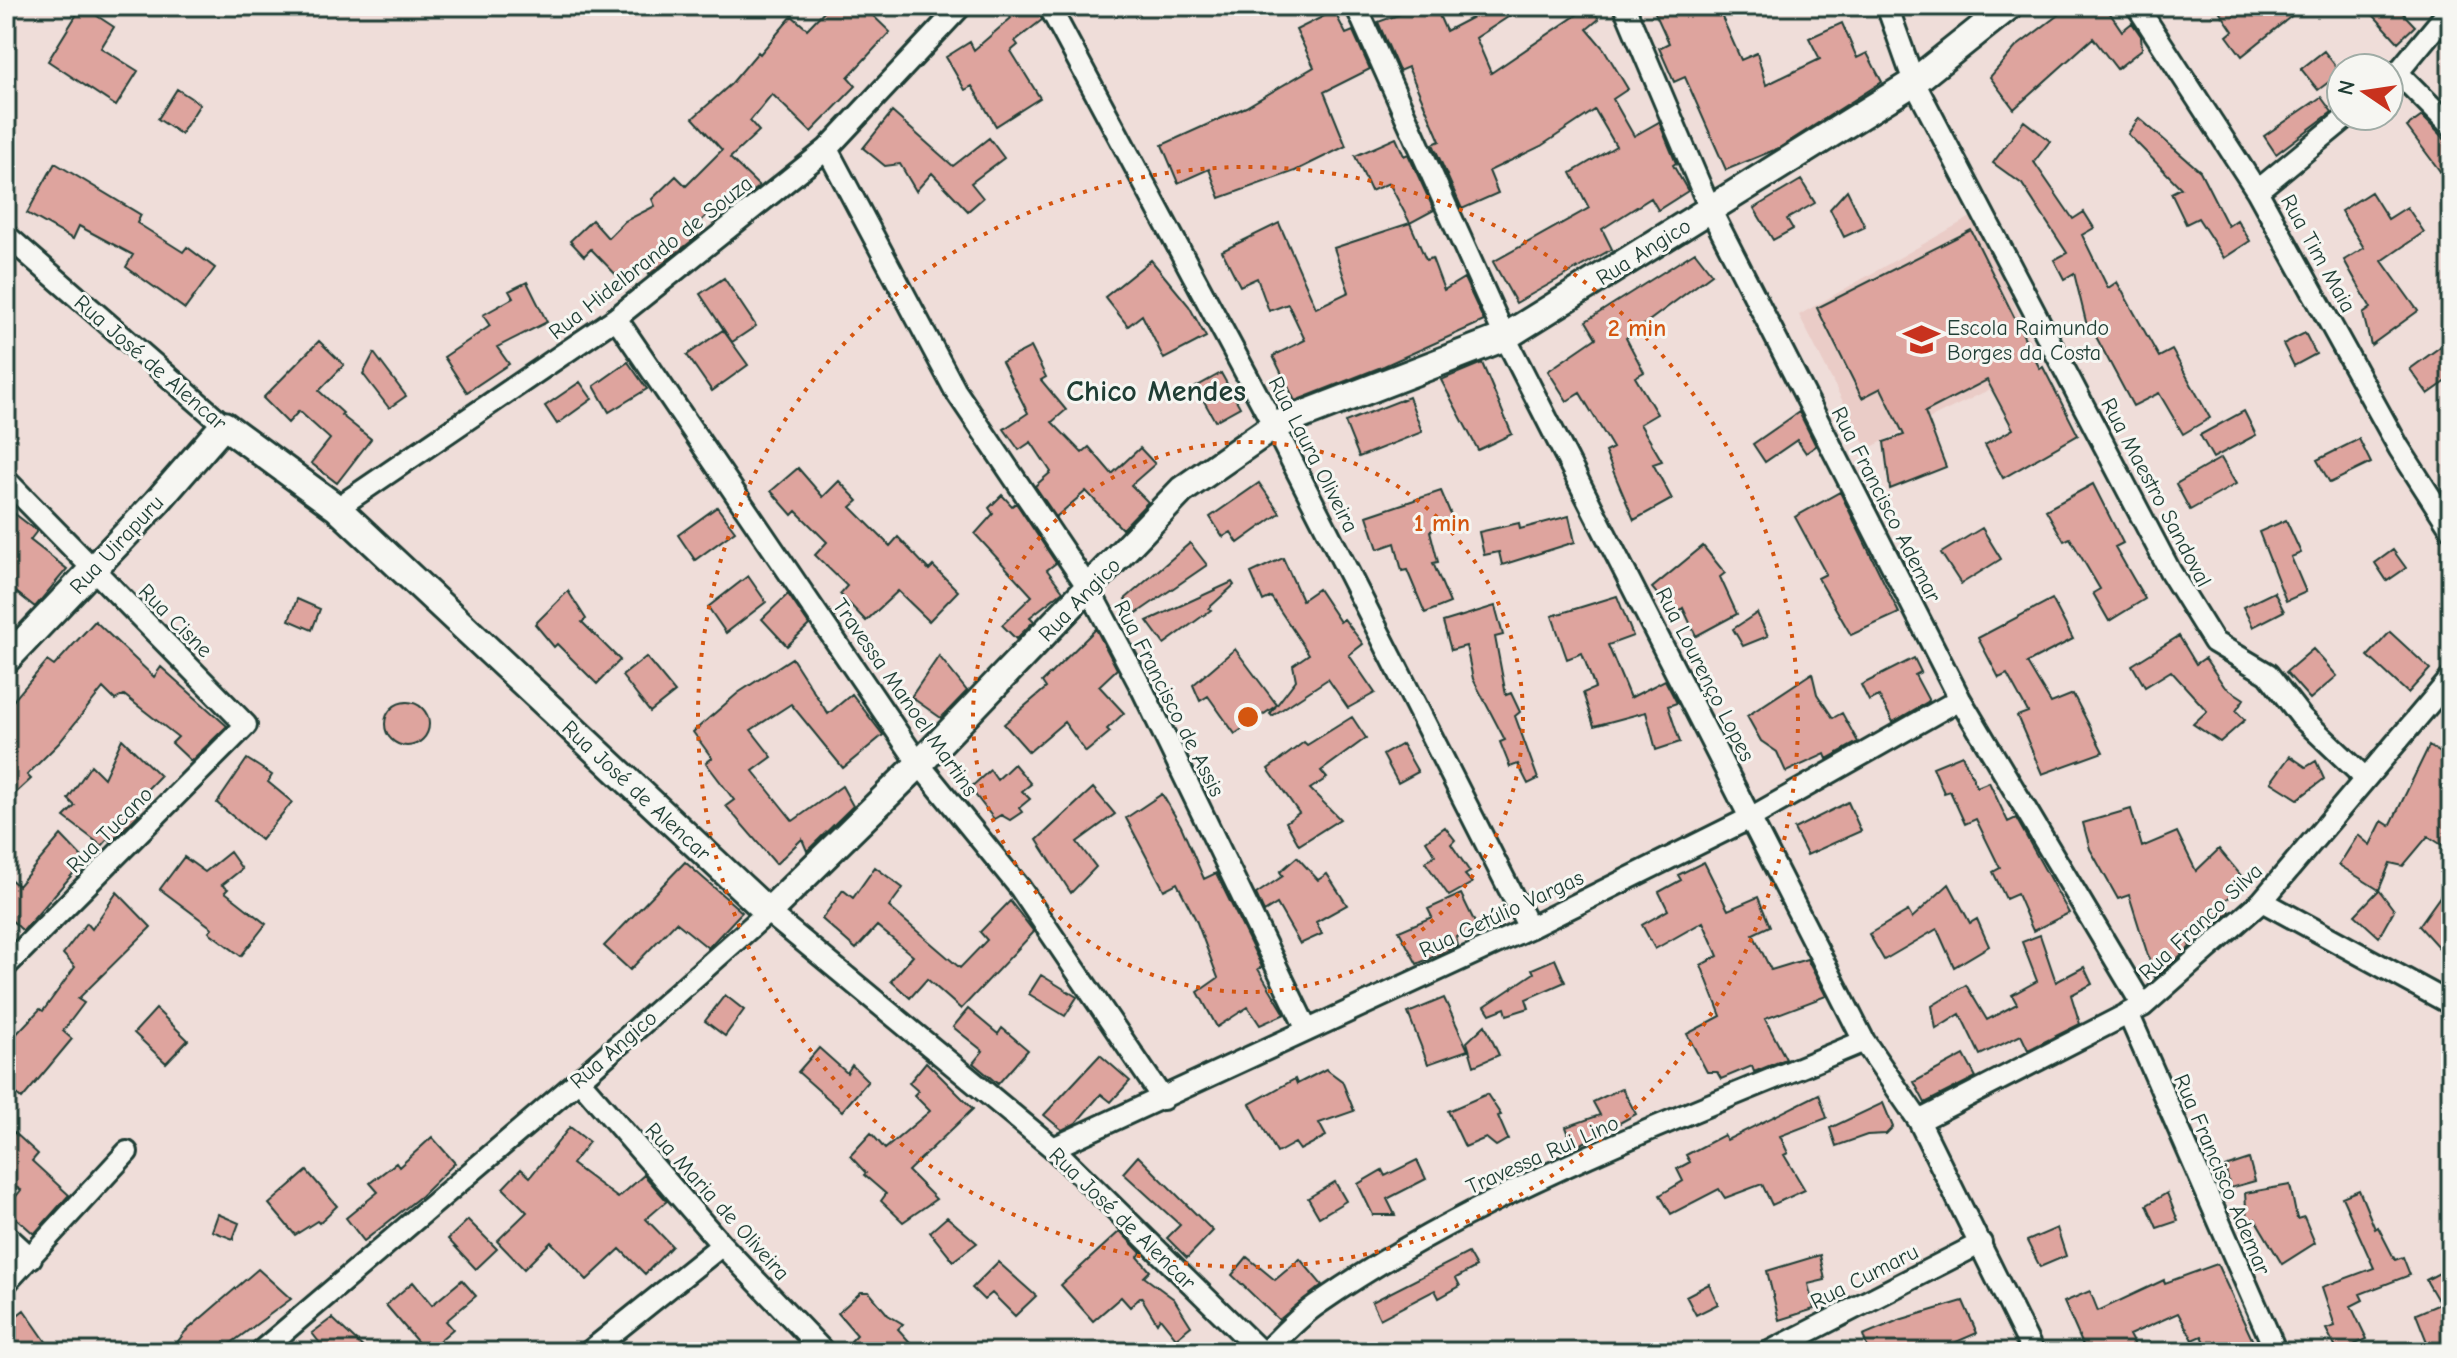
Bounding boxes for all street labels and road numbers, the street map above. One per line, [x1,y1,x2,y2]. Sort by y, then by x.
street label: Rua Hidelbrando de Souza [544,170,758,345]
street label: Rua Tim Maia [2275,190,2361,317]
street label: Rua Angico [1591,212,1696,291]
street label: Rua José de Alencar [69,289,232,436]
street label: Rua Laura Oliveira [1263,372,1364,537]
street label: Rua Maestro Sandoval [2095,394,2217,591]
street label: Rua Francisco Ademar [1826,402,1947,607]
street label: Rua Uirapuru [64,490,169,600]
street label: Rua Angico [1033,552,1126,647]
street label: Rua Cisne [133,578,218,663]
street label: Rua Lourenço Lopes [1650,583,1760,766]
street label: Travessa Manoel Martins [827,594,983,802]
street label: Rua Francisco de Assis [1108,596,1230,801]
street label: Rua José de Alencar [557,715,716,866]
street label: Rua Tucano [61,781,158,878]
street label: Rua Franco Silva [2134,858,2268,986]
street label: Rua Getúlio Vargas [1415,864,1588,963]
street label: Rua Angico [565,1005,663,1095]
street label: Rua Francisco Ademar [2168,1070,2276,1279]
street label: Travessa Rui Lino [1462,1110,1623,1200]
street label: Rua Maria de Oliveira [639,1117,795,1286]
street label: Rua José de Alencar [1044,1142,1201,1295]
street label: Rua Cumaru [1806,1239,1923,1315]

